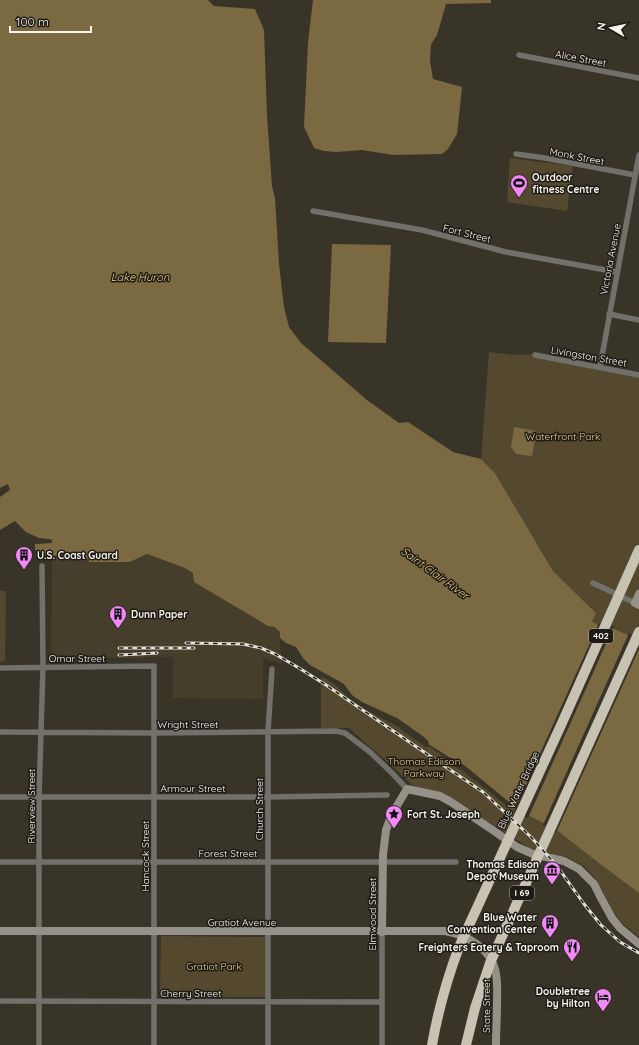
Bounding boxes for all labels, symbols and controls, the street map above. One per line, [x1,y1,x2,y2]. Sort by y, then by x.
scale bar [10,8,91,34]
north arrow [591,8,631,48]
text: 100 m [16,14,49,29]
text: N [594,21,609,32]
street label: Alice Street [554,47,608,70]
street label: Monk Street [548,145,606,168]
place label: Outdoor fitness Centre [532,171,599,196]
sports icon: Outdoor fitness Centre [509,173,529,198]
street label: Fort Street [442,221,493,246]
street label: Victoria Avenue [597,222,624,296]
water label: Lake Huron [111,270,170,284]
street label: Livingston Street [550,343,628,370]
park label: Waterfront Park [526,430,600,443]
water label: Saint Clair River [398,544,473,603]
building icon: U.S. Coast Guard [14,545,34,570]
place label: U.S. Coast Guard [37,549,118,562]
building icon: Dunn Paper [108,604,128,629]
place label: Dunn Paper [131,608,188,621]
road number: 402 [589,629,613,643]
street label: Omar Street [49,652,106,665]
street label: Wright Street [158,718,219,731]
street label: Blue Water Bridge [495,749,542,831]
park label: Thomas Ediison Parkway [388,755,460,780]
street label: Riverview Street [25,768,38,843]
street label: Church Street [253,777,266,840]
street label: Armour Street [160,782,226,795]
place icon: Fort St. Joseph [384,804,404,829]
place label: Fort St. Joseph [407,808,480,821]
street label: Hancock Street [139,820,152,891]
street label: Forest Street [199,847,258,860]
place label: Thomas Edison Depot Museum [466,858,539,883]
museum icon: Thomas Edison Depot Museum [542,860,562,885]
street label: Elmwood Street [366,877,379,950]
road number: I 69 [510,886,534,900]
place label: Blue Water Convention Center [447,911,538,936]
building icon: Blue Water Convention Center [540,913,560,938]
street label: Gratiot Avenue [208,916,277,929]
restaurant icon: Freighters Eatery & Taproom [562,937,582,962]
place label: Freighters Eatery & Taproom [418,941,559,954]
park label: Gratiot Park [186,960,242,973]
street label: State Street [480,978,493,1033]
place label: Doubletree by Hilton [536,985,590,1010]
street label: Cherry Street [160,987,222,1000]
hotel icon: Doubletree by Hilton [593,987,613,1012]

